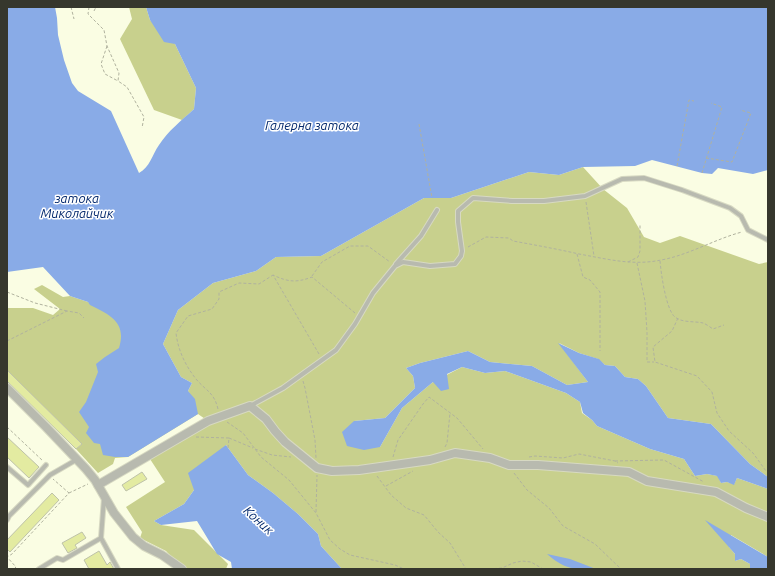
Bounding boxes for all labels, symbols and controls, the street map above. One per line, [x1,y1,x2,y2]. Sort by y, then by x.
water label: Галерна затока [265,118,359,132]
water label: затока Миколайчик [41,191,114,220]
water label: Коник [241,503,277,537]

